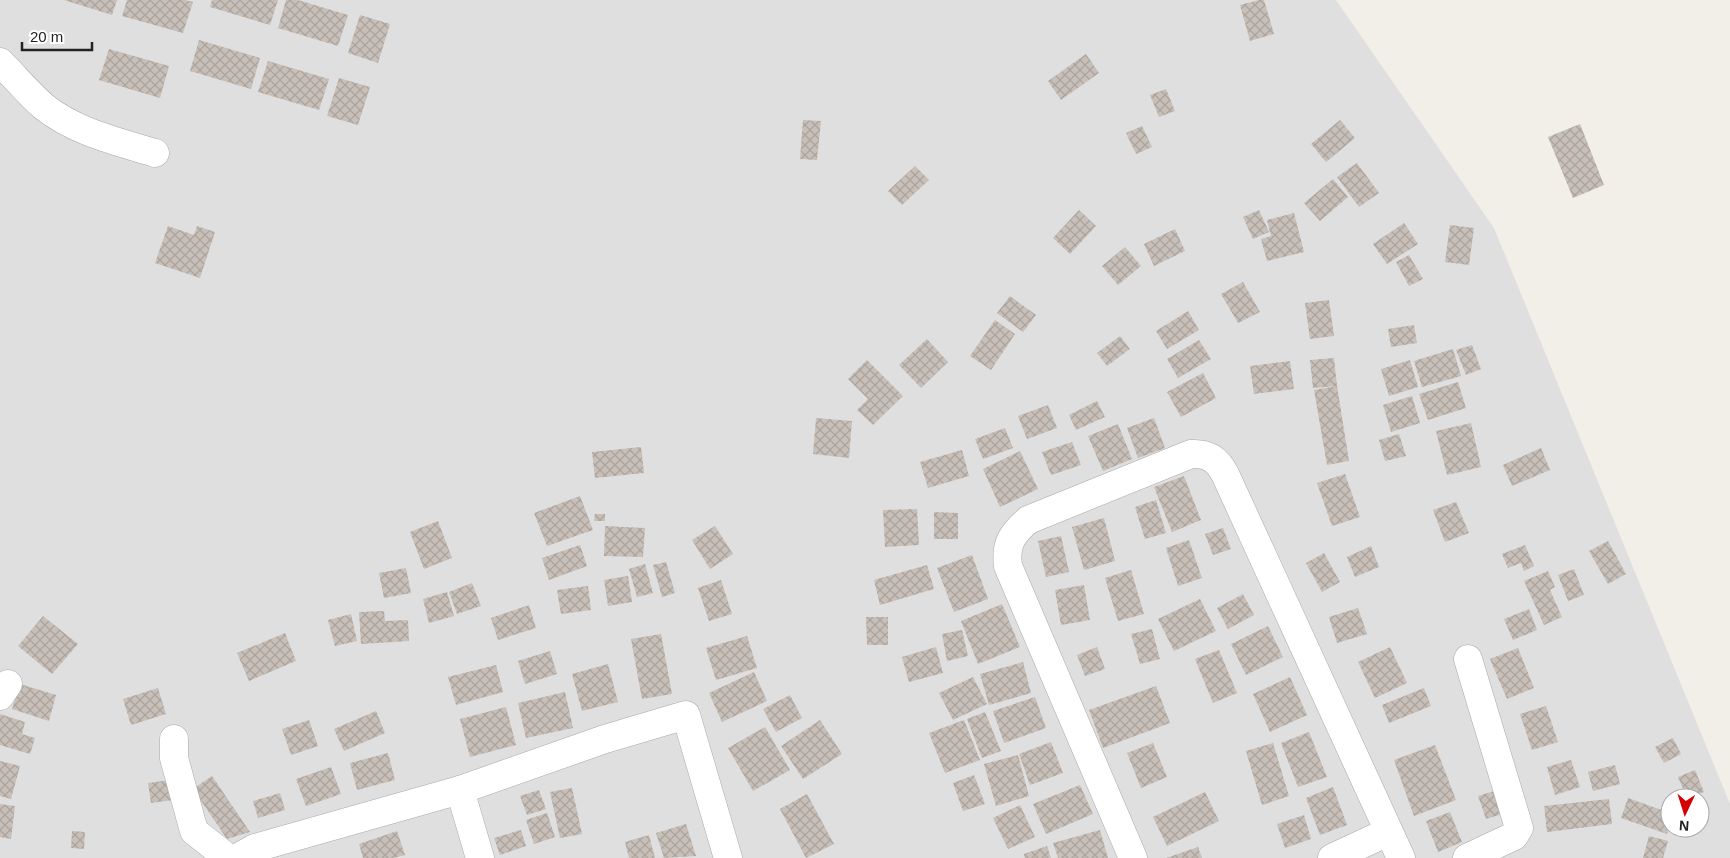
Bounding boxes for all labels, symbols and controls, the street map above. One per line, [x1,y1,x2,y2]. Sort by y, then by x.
scale bar [22,20,92,52]
text: 20 m [30,28,63,45]
north arrow [1660,788,1710,838]
text: N [1678,818,1690,834]

